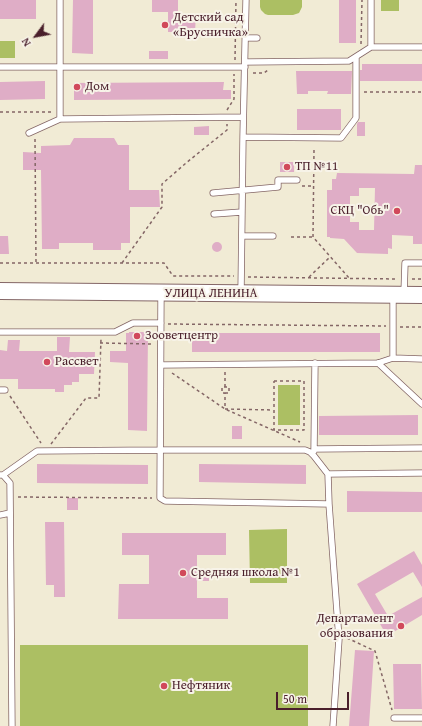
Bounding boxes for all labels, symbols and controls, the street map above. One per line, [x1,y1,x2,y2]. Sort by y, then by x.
place label: Детский сад «Брусничка» [173,10,248,41]
north arrow [16,16,56,56]
marker: Детский сад «Брусничка» [160,20,170,30]
text: N [17,35,35,50]
place label: Дом [85,79,109,95]
marker: Дом [72,82,82,92]
place label: ТП №11 [295,159,338,175]
marker: ТП №11 [282,162,292,172]
place label: СКЦ "Обь" [331,203,389,219]
marker: СКЦ "Обь" [392,206,402,216]
street label: УЛИЦА ЛЕНИНА [165,286,257,302]
place label: Зооветцентр [145,328,218,344]
marker: Зооветцентр [132,331,142,341]
place label: Рассвет [55,354,98,370]
marker: Рассвет [42,357,52,367]
place label: Средняя школа №1 [191,565,300,581]
marker: Средняя школа №1 [178,568,188,578]
place label: Департамент образования [316,611,393,642]
marker: Департамент образования [396,621,406,631]
place label: Нефтяник [172,678,230,694]
marker: Нефтяник [159,681,169,691]
scale bar [278,684,351,710]
text: 50 m [283,690,307,707]

